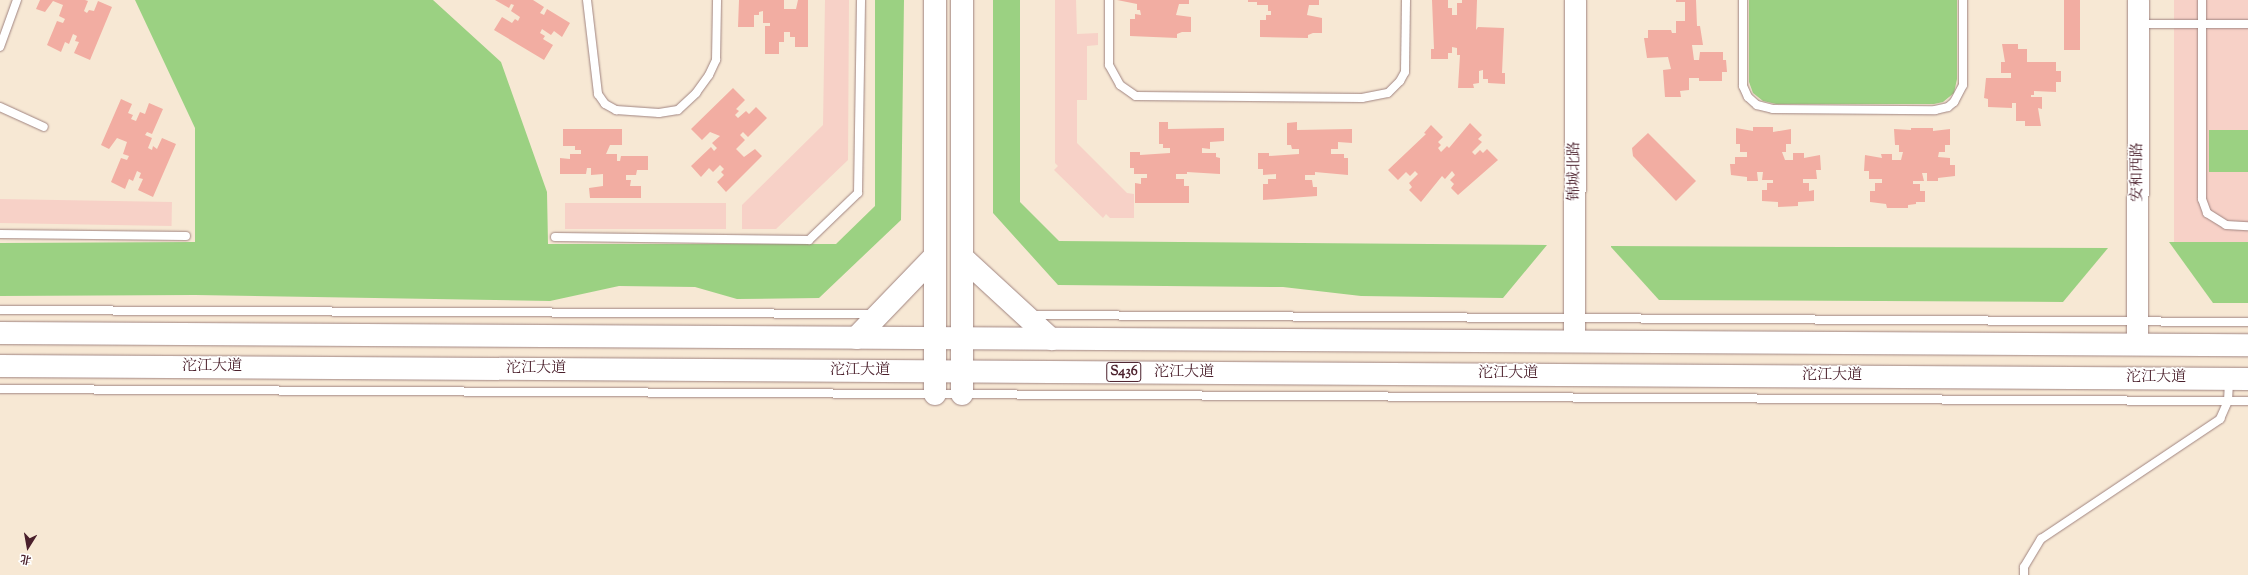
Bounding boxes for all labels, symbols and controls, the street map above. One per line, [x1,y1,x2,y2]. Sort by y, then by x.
street label: 锦城北路 [1566,141,1584,201]
street label: 安和西路 [2129,142,2147,202]
street label: 沱江大道 [182,358,242,376]
street label: 沱江大道 [506,360,566,378]
road number: S436 [1106,360,1142,384]
street label: 沱江大道 [830,362,890,380]
street label: 沱江大道 [1154,364,1214,382]
street label: 沱江大道 [1478,365,1538,383]
street label: 沱江大道 [1802,367,1862,385]
street label: 沱江大道 [2126,369,2186,387]
north arrow [8,527,48,567]
text: 北 [19,550,33,568]

